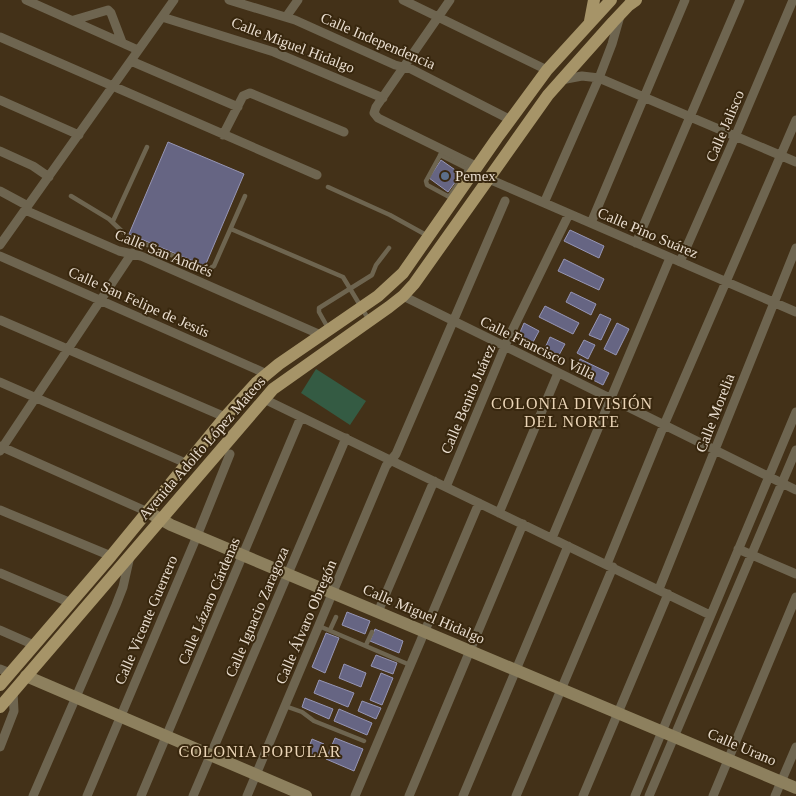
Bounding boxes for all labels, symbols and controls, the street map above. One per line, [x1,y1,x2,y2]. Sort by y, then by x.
street label: Calle Independencia [318,10,438,72]
street label: Calle Miguel Hidalgo [229,14,357,76]
street label: Calle Jalisco [703,88,747,164]
place label: Pemex [455,168,496,184]
marker: Pemex [439,170,451,182]
street label: Calle Pino Suárez [595,205,701,261]
street label: Calle San Andrés [113,226,215,280]
street label: Calle San Felipe de Jesús [66,264,212,340]
street label: Calle Francisco Villa [478,313,599,383]
street label: Calle Benito Juárez [438,342,498,456]
street label: Calle Morelia [693,371,737,455]
street label: Avenida Adolfo López Mateos [136,373,269,523]
district label: COLONIA DIVISIÓN DEL NORTE [491,394,653,430]
street label: Calle Lázaro Cárdenas [175,535,243,667]
street label: Calle Ignacio Zaragoza [222,544,292,680]
street label: Calle Vicente Guerrero [112,553,180,687]
street label: Calle Álvaro Obregón [273,557,340,686]
street label: Calle Miguel Hidalgo [361,581,487,647]
street label: Calle Urano [705,725,779,769]
district label: COLONIA POPULAR [178,743,342,760]

